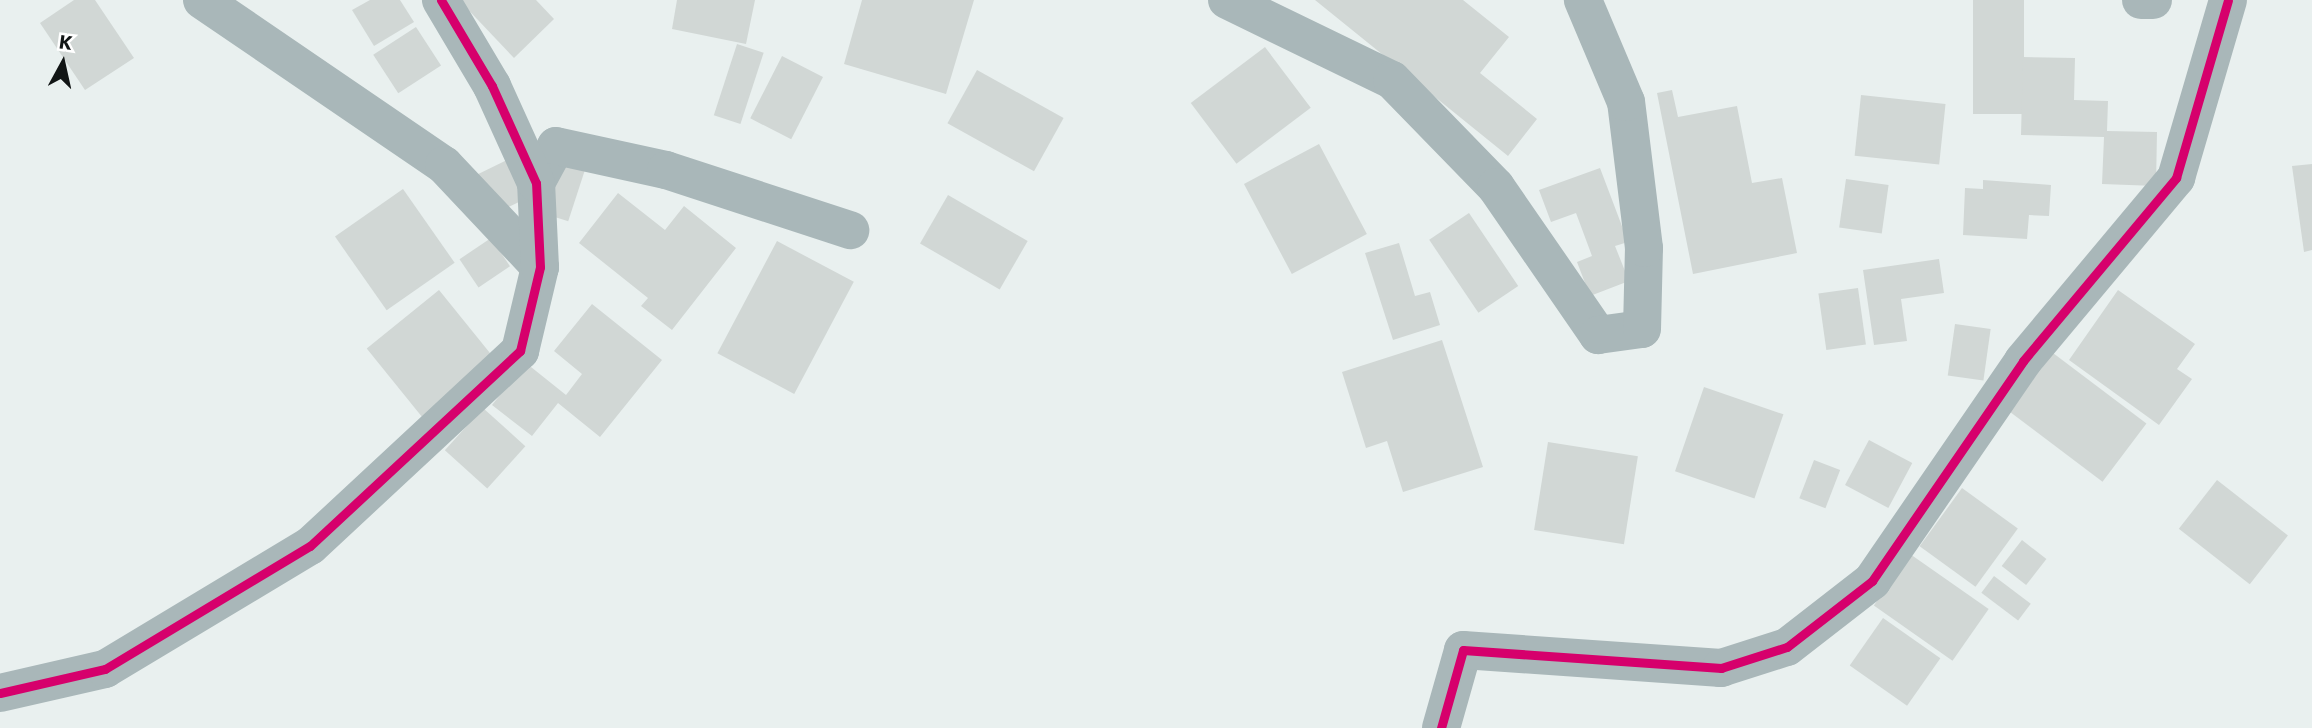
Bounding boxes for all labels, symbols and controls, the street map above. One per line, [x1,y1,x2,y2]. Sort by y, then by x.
north arrow [28,28,98,98]
text: K [58,29,74,54]

